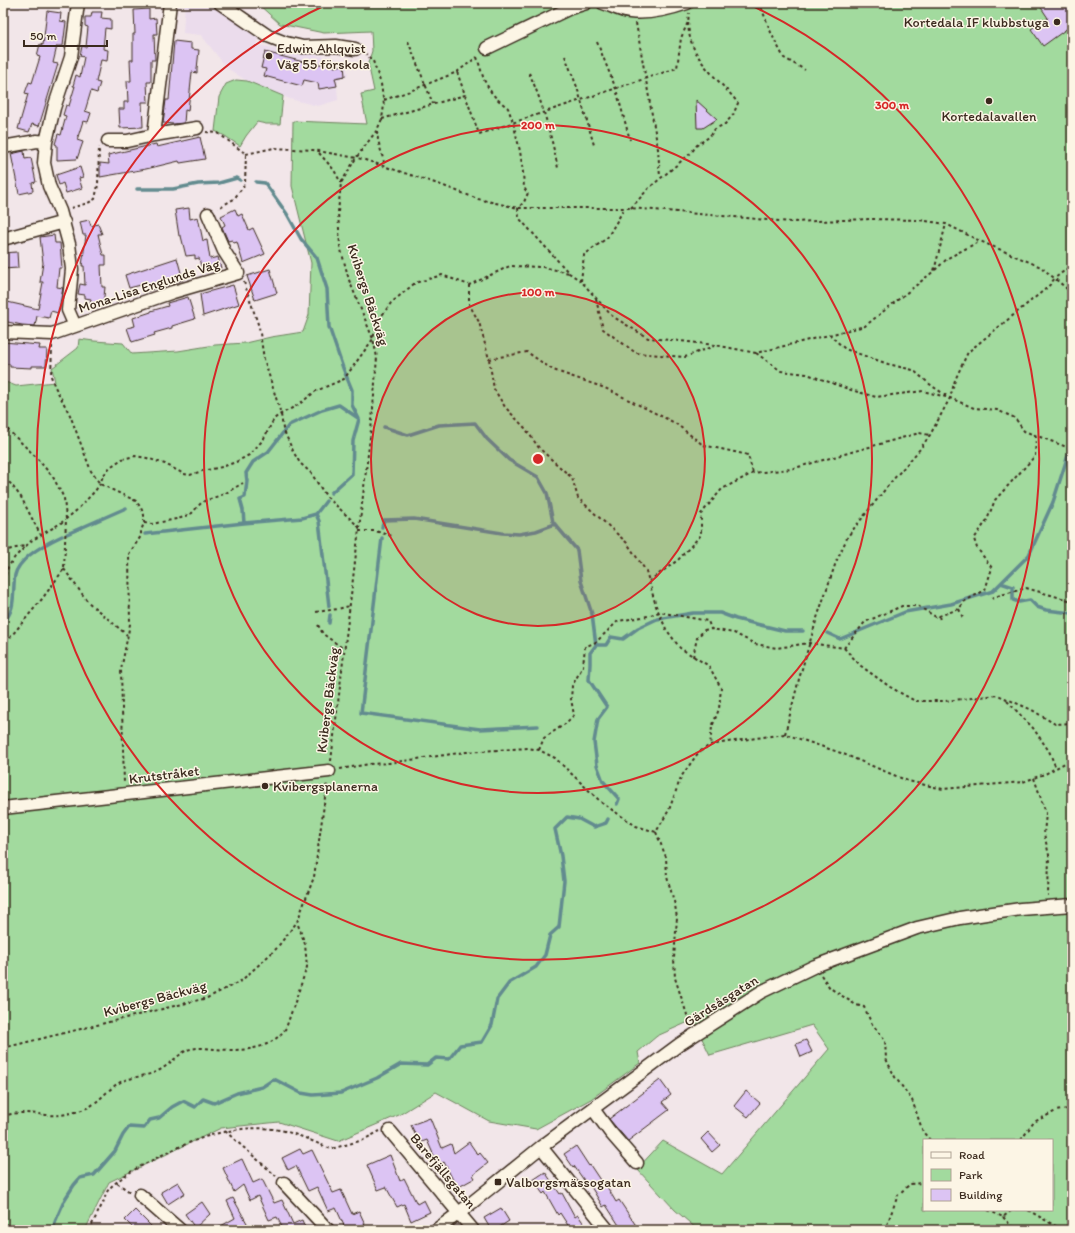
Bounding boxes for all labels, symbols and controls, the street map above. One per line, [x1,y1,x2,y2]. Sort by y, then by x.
place label: Kortedala IF klubbstuga [904,14,1050,31]
marker: Kortedala IF klubbstuga [1052,17,1062,27]
scale bar [24,22,107,48]
text: 50 m [30,29,56,43]
place label: Edwin Ahlqvist Väg 55 förskola [277,40,370,73]
marker: Edwin Ahlqvist Väg 55 förskola [264,51,274,61]
marker: Kortedalavallen [984,96,994,106]
text: 300 m [875,98,910,112]
place label: Kortedalavallen [941,108,1037,125]
text: 200 m [521,118,556,132]
street label: Kvibergs Bäckväg [344,242,393,349]
street label: Mona-Lisa Englunds Väg [76,255,223,317]
text: 100 m [521,285,555,299]
centre of rings [531,452,545,466]
street label: Kvibergs Bäckväg [313,646,343,754]
street label: Krutstråket [128,762,200,788]
place label: Kvibergsplanerna [273,778,378,795]
marker: Kvibergsplanerna [260,781,270,791]
street label: Gärdsåsgatan [681,971,761,1031]
street label: Kvibergs Bäckväg [102,977,209,1021]
street label: Barefjällsgatan [406,1130,480,1212]
legend [923,1139,1053,1211]
text: Road [959,1148,985,1162]
text: Park [959,1168,983,1182]
place label: Valborgsmässogatan [506,1174,632,1191]
marker: Valborgsmässogatan [493,1177,503,1187]
text: Building [959,1188,1003,1202]

